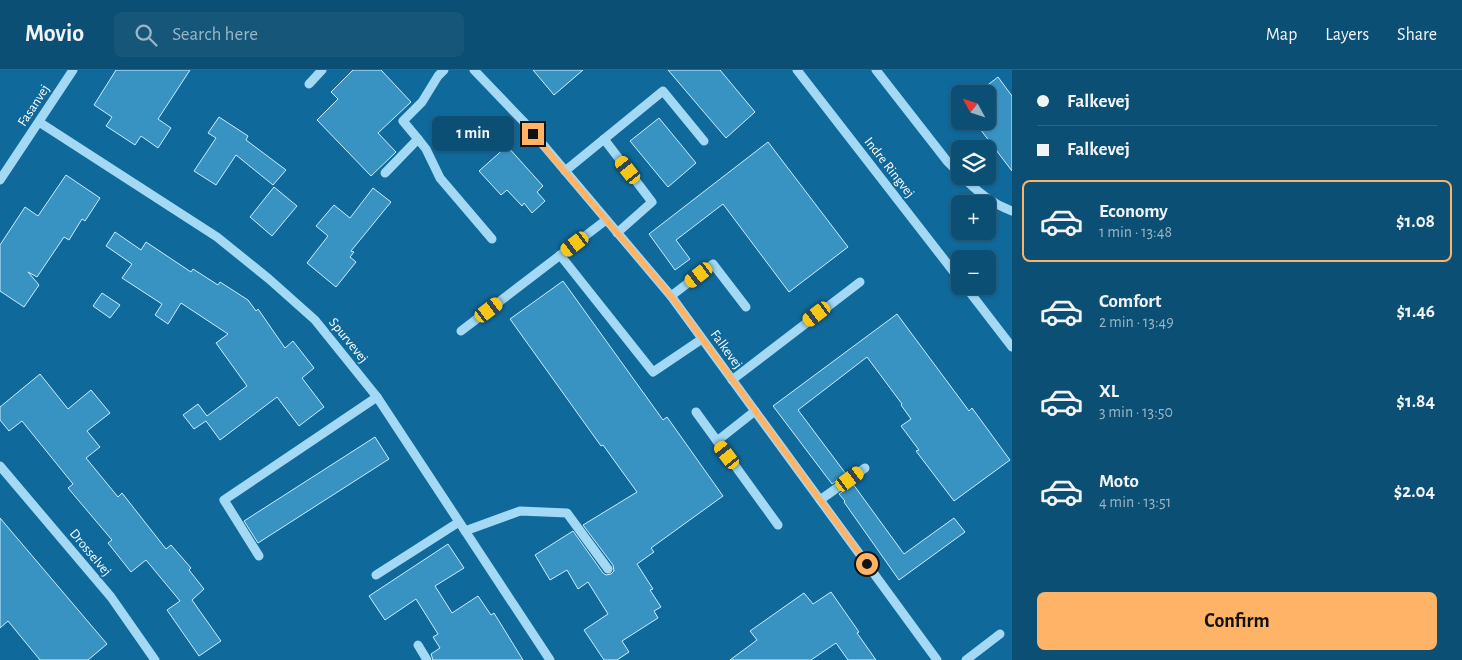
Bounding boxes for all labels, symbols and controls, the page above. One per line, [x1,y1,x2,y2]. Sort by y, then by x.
search box [114,12,464,57]
icon: search [132,21,160,49]
text: Movio [25,22,84,46]
text: Search here [172,25,258,44]
text: Map [1266,26,1297,44]
text: Layers [1325,26,1369,44]
text: Share [1397,26,1437,44]
street label: Fasanvej [15,82,52,129]
north arrow [951,85,996,130]
map controls [951,85,996,295]
text: Falkevej [1067,92,1130,111]
callout: 1 min [433,116,516,152]
route end [522,123,544,145]
text: 1 min [456,125,490,141]
street label: Indre Ringvej [861,135,917,200]
button: layers [951,140,996,185]
text: Falkevej [1067,140,1130,159]
car [612,154,643,186]
button: + [951,195,996,240]
icon: car [1039,199,1084,244]
text: Economy [1099,202,1168,221]
text: $1.08 [1396,212,1435,231]
text: 1 min · 13:48 [1099,224,1172,240]
car [558,229,591,259]
button: − [951,250,996,295]
car [682,260,715,290]
icon: car [1039,289,1084,334]
text: Comfort [1099,292,1161,311]
car [472,295,505,325]
car [800,299,833,329]
text: $1.46 [1397,302,1435,321]
text: 2 min · 13:49 [1099,314,1174,330]
street label: Spurvevej [326,315,370,366]
street label: Falkevej [708,328,745,372]
icon: car [1039,379,1084,424]
text: XL [1099,382,1119,401]
text: $1.84 [1396,392,1435,411]
text: 3 min · 13:50 [1099,404,1173,420]
car [711,439,742,471]
car [833,464,866,494]
icon: car [1039,469,1084,514]
text: Moto [1099,472,1139,491]
text: $2.04 [1394,482,1435,501]
text: 4 min · 13:51 [1099,494,1171,510]
street label: Drosselvej [67,526,114,579]
route start [856,553,878,575]
button: Confirm [1037,592,1437,650]

